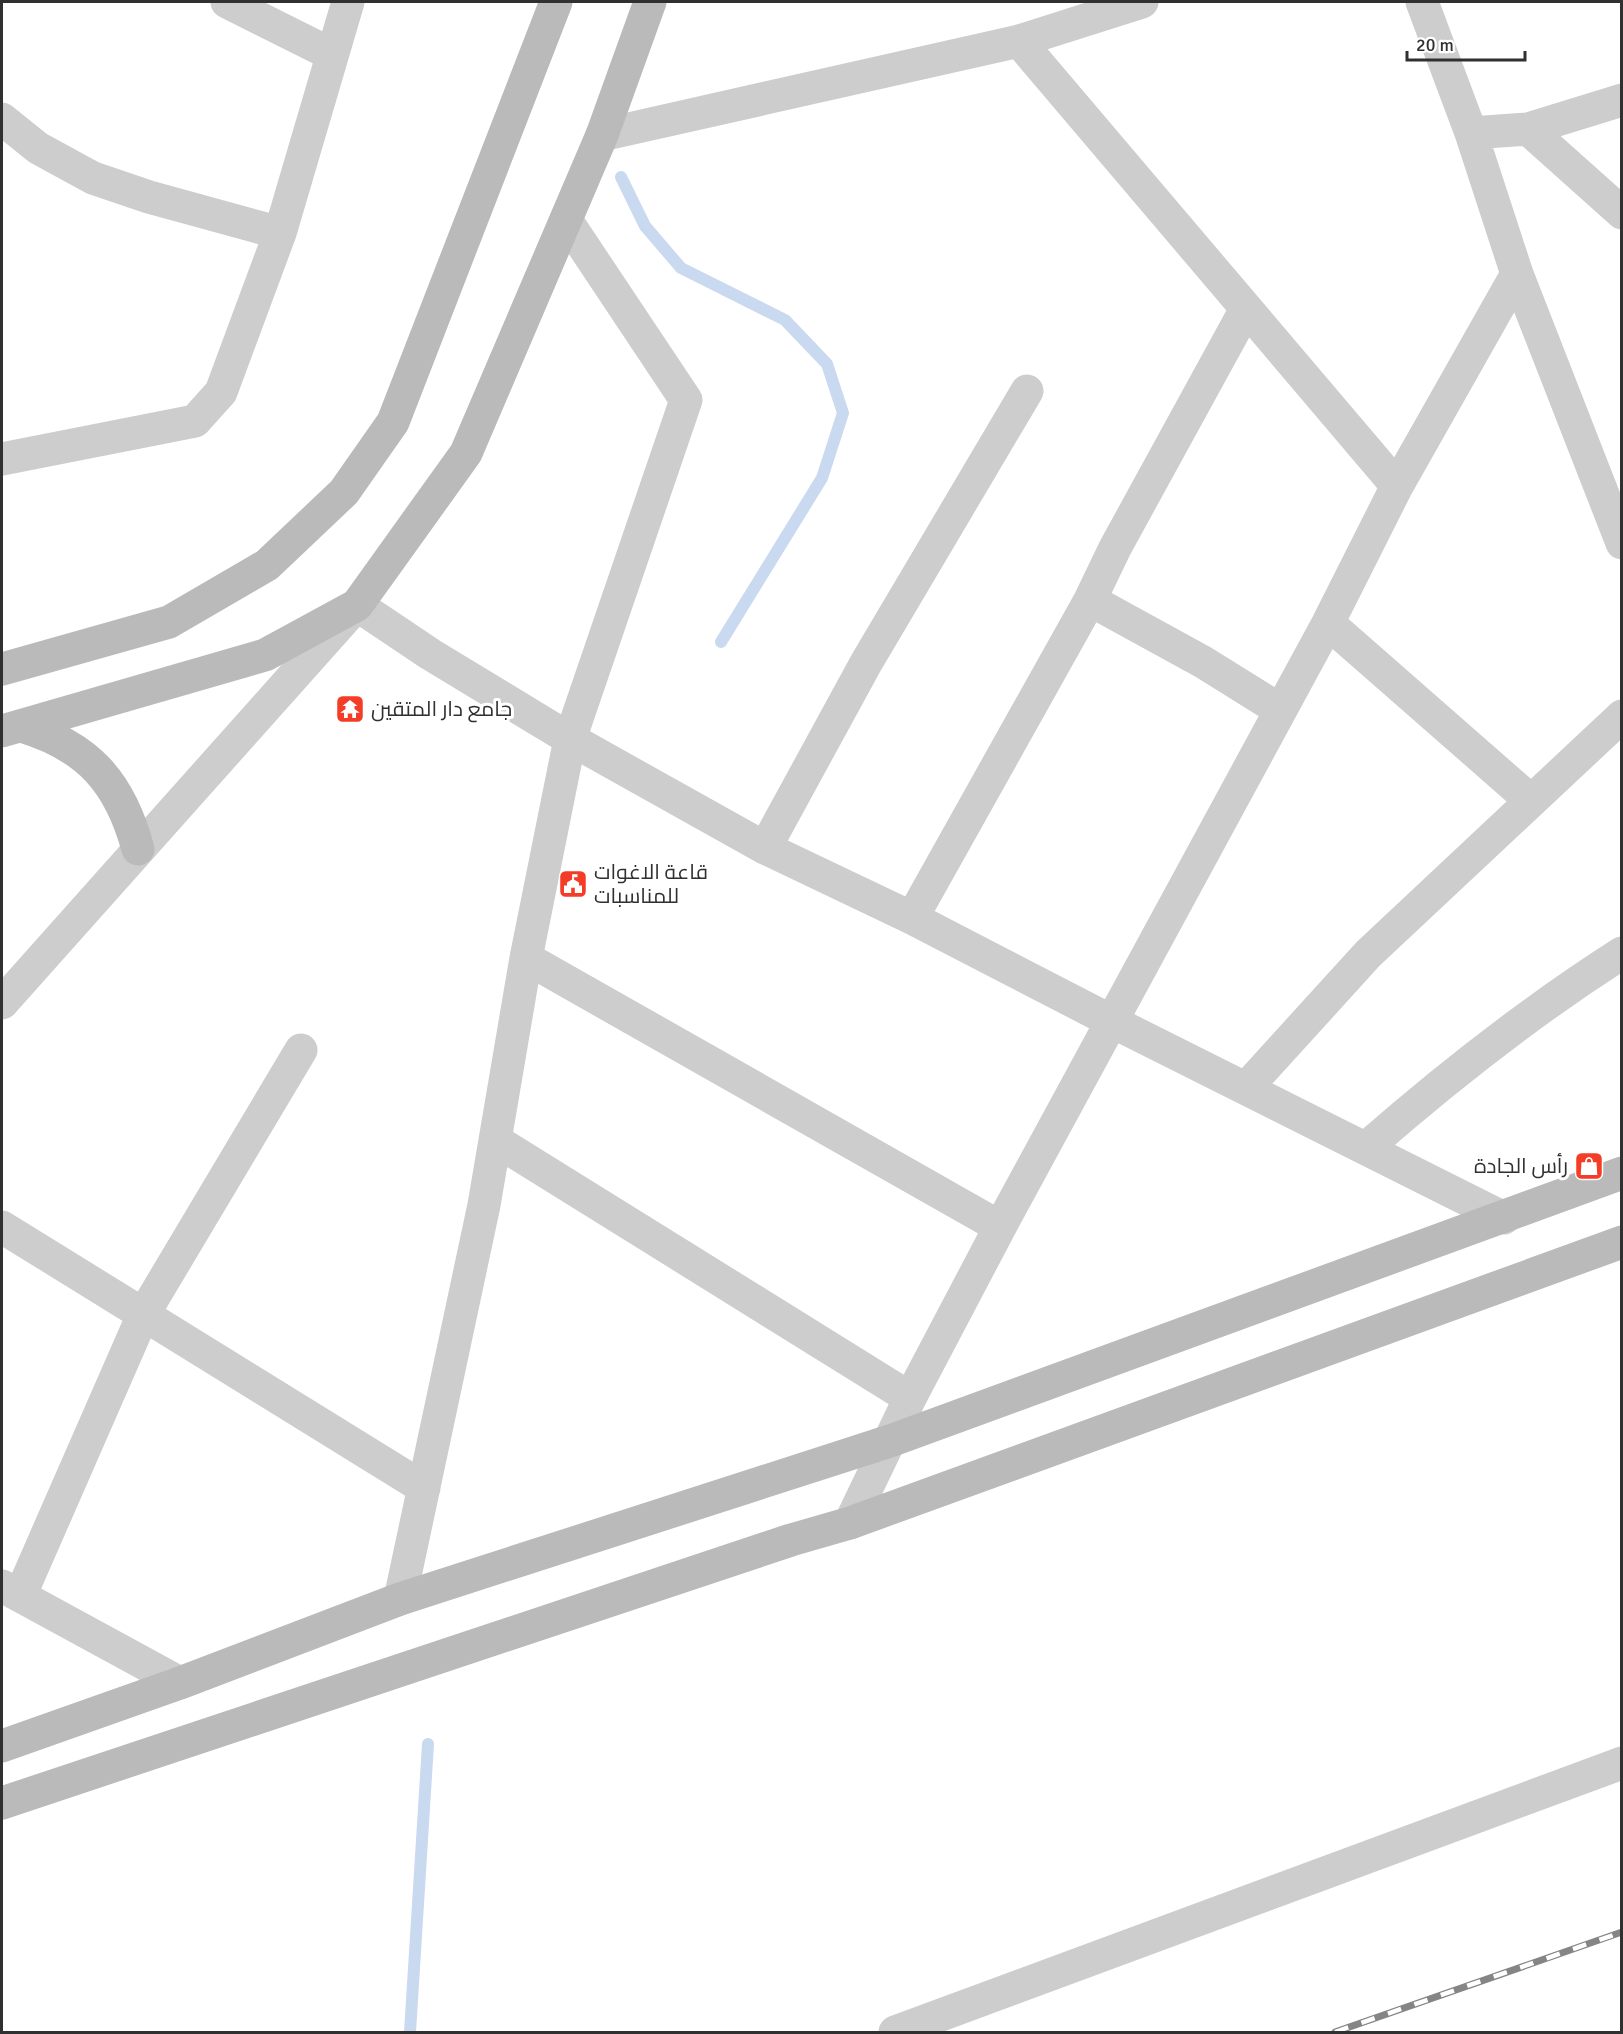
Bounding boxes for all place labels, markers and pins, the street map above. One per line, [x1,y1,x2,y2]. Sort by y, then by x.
temple icon: جامع دار المتقين [334,693,366,725]
place label: جامع دار المتقين [371,696,512,723]
place label: قاعة الاغوات للمناسبات [594,859,708,909]
public building icon: قاعة الاغوات للمناسبات [557,868,589,900]
shop icon: رأس الجادة [1573,1150,1605,1182]
place label: رأس الجادة [1474,1153,1568,1179]

